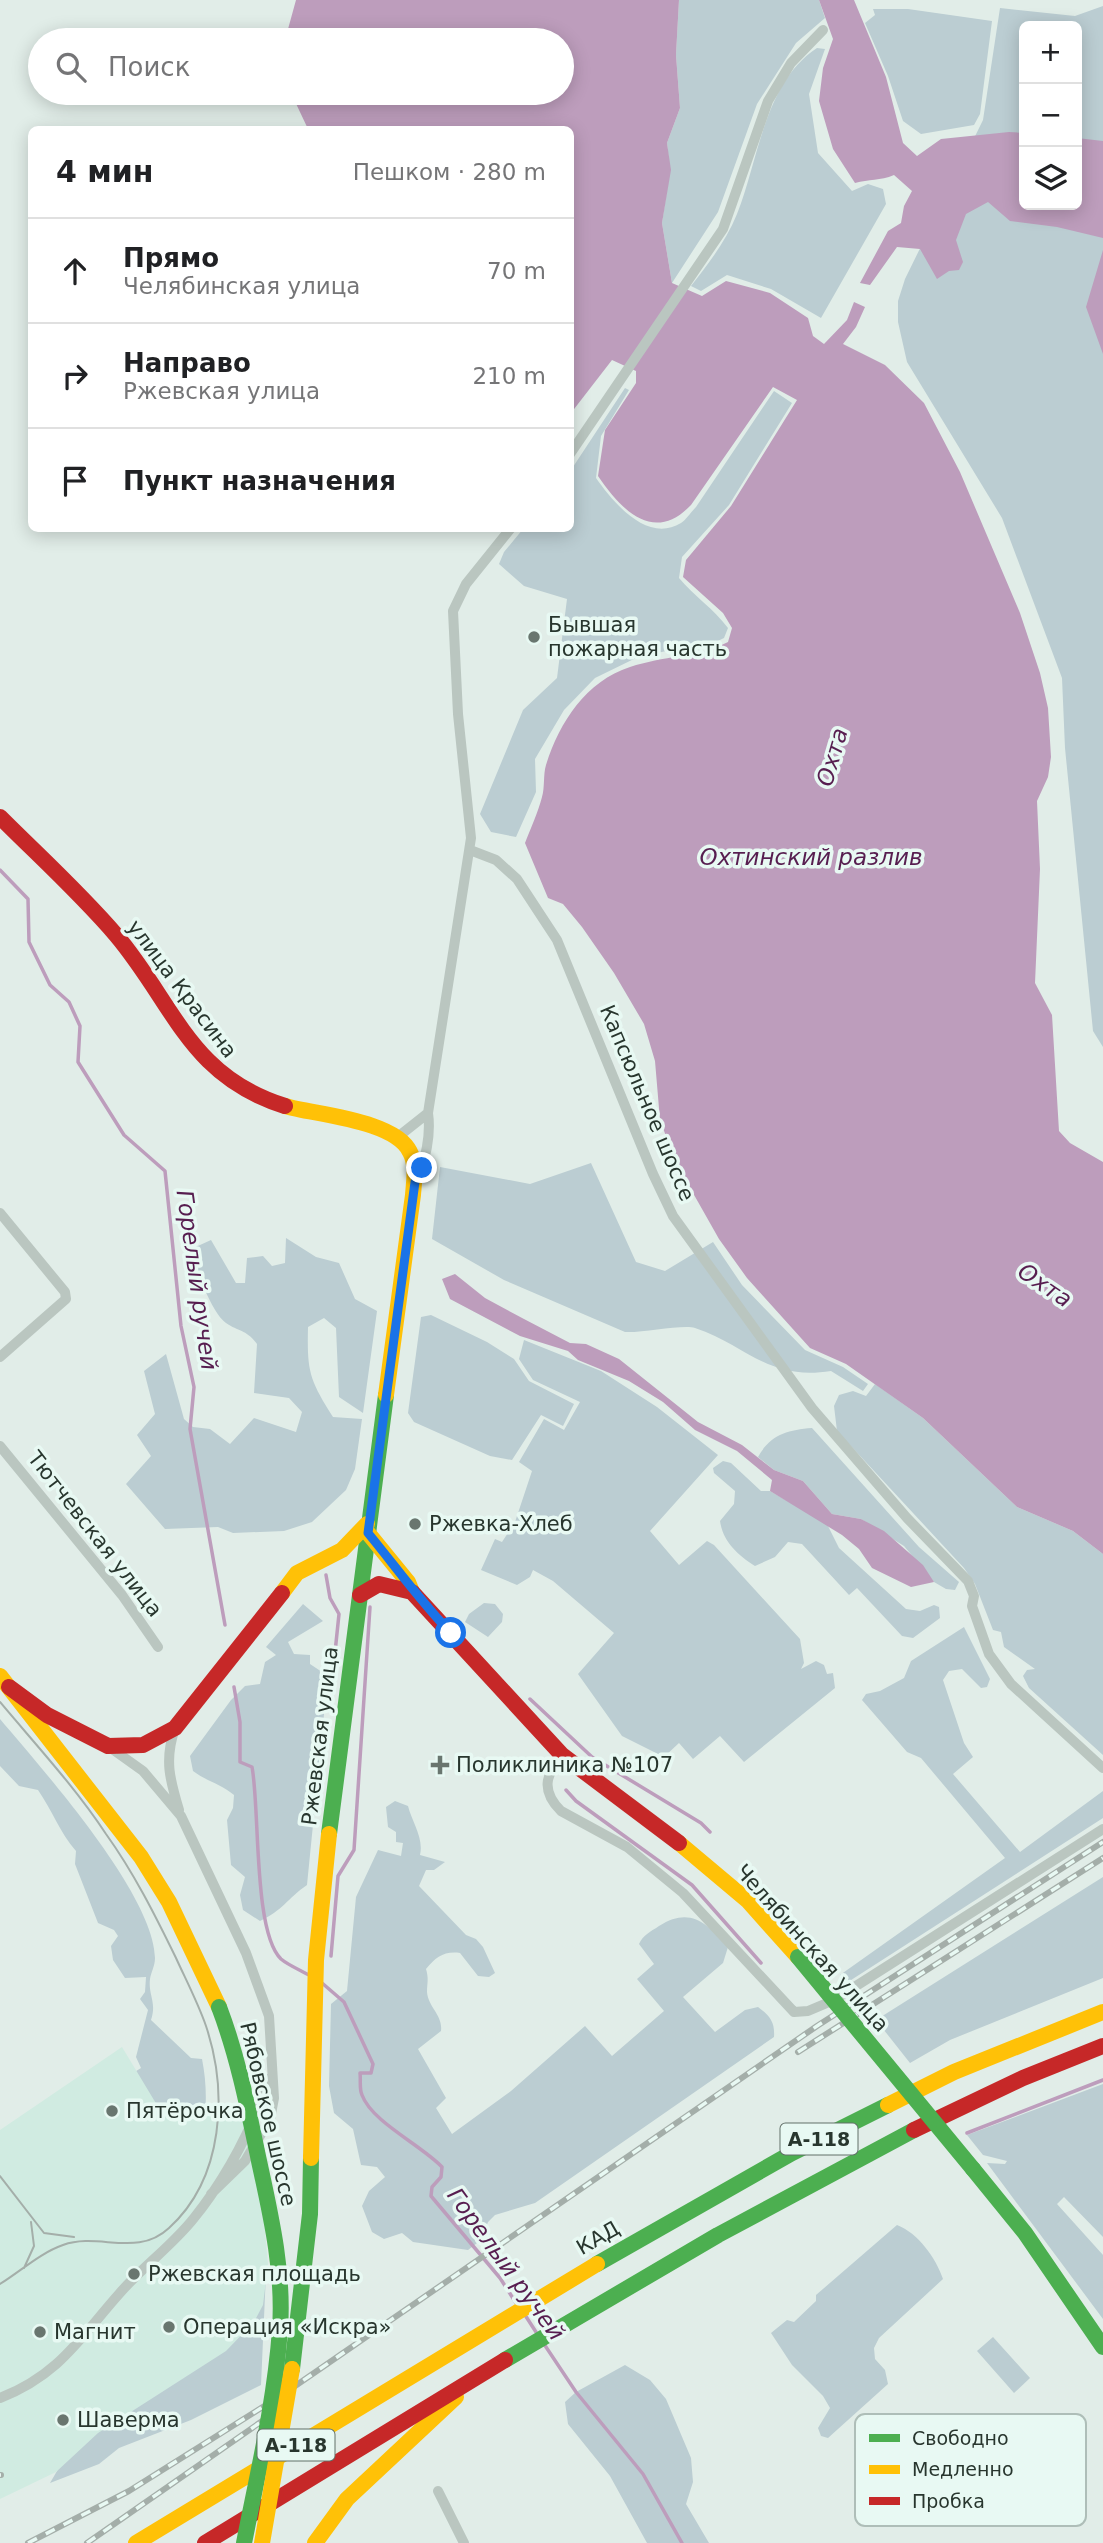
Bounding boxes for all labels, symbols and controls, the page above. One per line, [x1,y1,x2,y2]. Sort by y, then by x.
map controls [1019,21,1082,210]
button: + [1019,21,1082,84]
search box [28,28,574,105]
icon: search [52,48,90,86]
text: Поиск [108,52,190,82]
button: − [1019,84,1082,147]
button: layers [1019,147,1082,210]
text: 4 мин [56,154,154,189]
text: Пешком · 280 m [353,159,546,185]
text: Прямо [123,243,219,273]
icon: ahead [56,252,94,290]
text: 70 m [487,258,546,284]
text: Челябинская улица [123,273,360,299]
text: Направо [123,348,251,378]
icon: right [56,357,94,395]
text: 210 m [472,363,546,389]
text: Ржевская улица [123,378,320,404]
icon: arrive [56,462,94,500]
text: Пункт назначения [123,466,396,496]
place label: Бывшая пожарная часть [548,613,727,661]
marker: Бывшая пожарная часть [526,629,542,645]
water label: Охта [811,725,853,789]
water label: Охтинский разлив [700,844,922,870]
street label: улица Красина [122,915,242,1063]
street label: Капсюльное шоссе [595,1001,699,1205]
route end [406,1152,437,1183]
water label: Горелый ручей [171,1188,223,1372]
water label: Охта [1013,1258,1077,1312]
street label: Тютчевская улица [22,1446,167,1622]
place label: Ржевка-Хлеб [429,1512,573,1536]
marker: Ржевка-Хлеб [407,1516,423,1532]
route start [435,1617,466,1648]
street label: Ржевская улица [297,1645,343,1827]
place label: Поликлиника №107 [456,1753,673,1777]
marker: Поликлиника №107 [430,1755,450,1775]
street label: Челябинская улица [731,1859,893,2037]
street label: Рябовское шоссе [235,2020,301,2208]
place label: Пятёрочка [126,2099,244,2123]
marker: Пятёрочка [104,2103,120,2119]
road number: А-118 [780,2124,858,2154]
water label: Горелый ручей [442,2183,570,2345]
street label: КАД [572,2216,624,2260]
place label: Ржевская площадь [148,2262,361,2286]
marker: Ржевская площадь [126,2266,142,2282]
place label: Операция «Искра» [183,2315,391,2339]
marker: Операция «Искра» [161,2319,177,2335]
place label: Магнит [54,2320,136,2344]
marker: Магнит [32,2324,48,2340]
place label: Шаверма [77,2408,180,2432]
marker: Шаверма [55,2412,71,2428]
legend [855,2414,1086,2526]
text: Свободно [912,2427,1009,2449]
road number: А-118 [258,2430,334,2460]
text: Медленно [912,2458,1014,2480]
text: Пробка [912,2490,985,2512]

